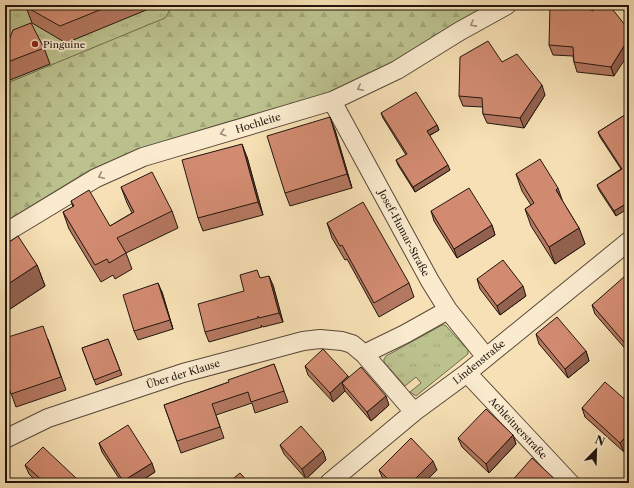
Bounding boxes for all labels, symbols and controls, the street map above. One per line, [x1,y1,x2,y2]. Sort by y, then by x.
one-way arrow [470,19,477,27]
place label: Pinguine [43,38,86,51]
marker: Pinguine [30,39,40,49]
one-way arrow [356,83,364,91]
street label: Hochleite [234,110,283,136]
one-way arrow [220,128,227,137]
one-way arrow [97,171,105,179]
street label: Josef-Humar-Straße [375,186,433,279]
street label: Lindenstraße [450,337,508,387]
street label: Über der Klause [144,356,222,391]
street label: Achleitnerstraße [485,394,550,462]
north arrow [576,430,616,470]
text: N [593,432,607,449]

